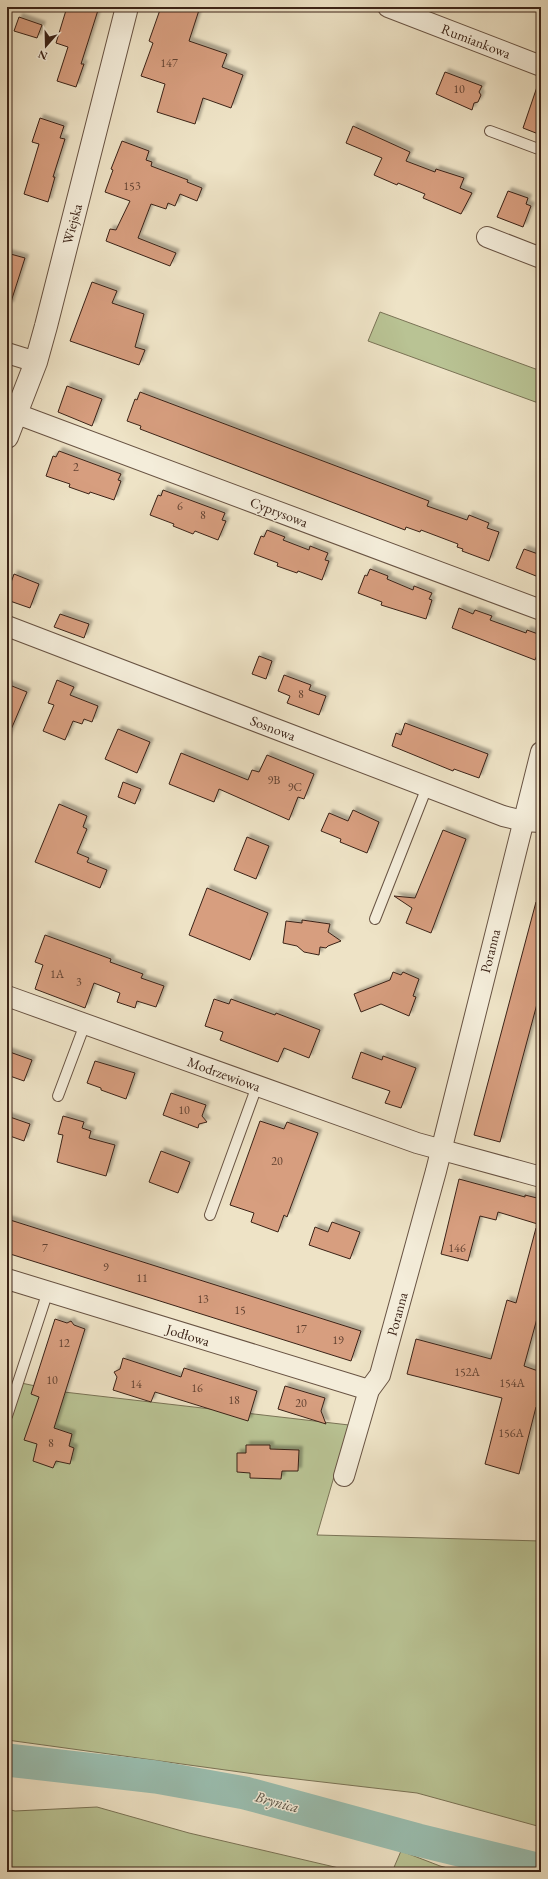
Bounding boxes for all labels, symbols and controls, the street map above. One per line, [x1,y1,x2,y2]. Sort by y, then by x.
street label: Rumiankowa [439,20,514,63]
north arrow [26,26,66,66]
text: N [36,47,49,63]
house number: 147 [160,55,178,71]
house number: 10 [453,81,465,97]
house number: 153 [123,178,141,194]
street label: Wiejska [58,201,86,246]
house number: 2 [73,459,79,475]
street label: Cyprysowa [248,493,311,531]
house number: 6 [177,498,183,514]
house number: 8 [200,507,206,523]
house number: 8 [298,686,304,702]
street label: Sosnowa [248,711,299,745]
house number: 9B [268,772,280,788]
house number: 9C [288,779,302,795]
street label: Poranna [476,927,504,975]
house number: 1A [50,966,65,982]
house number: 3 [76,974,82,990]
street label: Modrzewiowa [185,1052,263,1096]
house number: 10 [178,1102,190,1118]
house number: 20 [271,1153,283,1169]
house number: 7 [42,1240,48,1256]
house number: 146 [448,1240,466,1256]
house number: 9 [103,1259,109,1275]
house number: 11 [136,1270,148,1286]
street label: Poranna [383,1290,412,1338]
house number: 13 [197,1291,209,1307]
house number: 15 [234,1302,246,1318]
street label: Jodłowa [163,1320,212,1350]
house number: 17 [295,1321,307,1337]
house number: 19 [332,1332,344,1348]
house number: 12 [58,1335,70,1351]
house number: 152A [454,1364,480,1380]
house number: 10 [46,1372,58,1388]
house number: 154A [499,1375,525,1391]
house number: 14 [130,1376,142,1392]
house number: 16 [191,1380,203,1396]
house number: 18 [228,1392,240,1408]
house number: 20 [295,1395,307,1411]
house number: 156A [498,1425,524,1441]
house number: 8 [48,1435,54,1451]
water label: Brynica [252,1786,301,1816]

